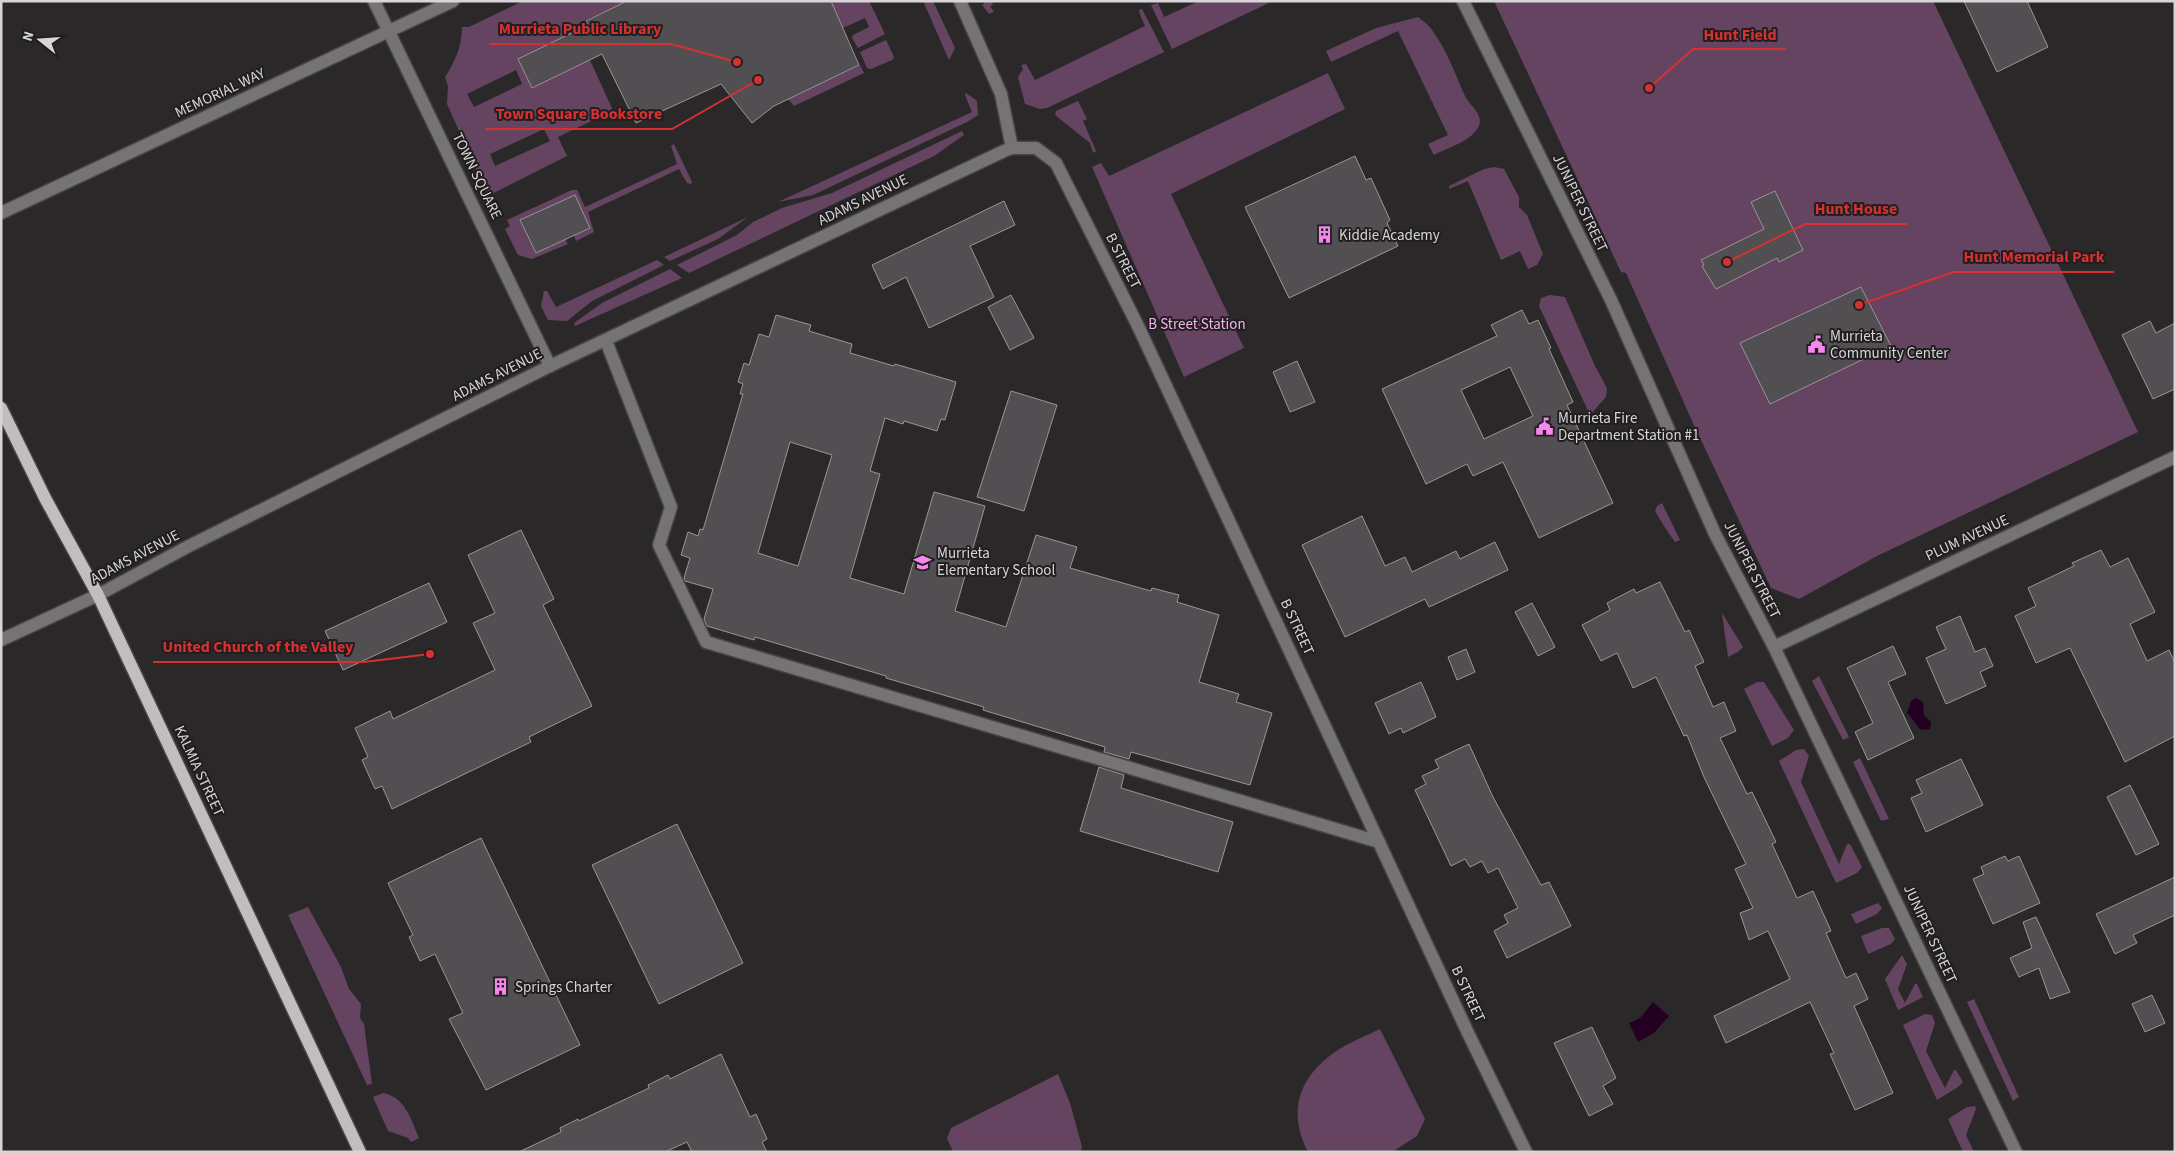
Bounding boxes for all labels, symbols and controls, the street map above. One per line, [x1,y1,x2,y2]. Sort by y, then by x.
callout: Murrieta Public Library [489,13,671,44]
north arrow [15,15,65,65]
text: Murrieta Public Library [499,18,662,40]
callout: Hunt Field [1693,18,1786,49]
text: Hunt Field [1703,24,1777,46]
text: N [18,29,39,44]
street label: MEMORIAL WAY [171,63,269,123]
callout: Town Square Bookstore [485,98,672,129]
text: Town Square Bookstore [496,103,662,125]
street label: TOWN SQUARE [447,129,507,223]
street label: JUNIPER STREET [1547,151,1613,255]
street label: ADAMS AVENUE [814,169,912,231]
callout: Hunt House [1805,193,1907,224]
text: Hunt House [1815,198,1897,220]
building icon: Kiddie Academy [1315,225,1335,245]
place label: Kiddie Academy [1339,225,1440,246]
street label: B STREET [1100,230,1146,292]
callout: Hunt Memorial Park [1953,241,2114,272]
text: Hunt Memorial Park [1964,246,2105,268]
park label: B Street Station [1148,314,1246,335]
place label: Murrieta Community Center [1830,326,1949,364]
public building icon: Murrieta Community Center [1806,335,1826,355]
street label: ADAMS AVENUE [449,343,546,407]
place label: Murrieta Fire Department Station #1 [1558,408,1700,446]
public building icon: Murrieta Fire Department Station #1 [1534,417,1554,437]
street label: PLUM AVENUE [1922,509,2012,566]
street label: JUNIPER STREET [1718,518,1786,622]
street label: ADAMS AVENUE [87,525,183,589]
place label: Murrieta Elementary School [937,543,1055,581]
school or university icon: Murrieta Elementary School [913,552,933,572]
street label: B STREET [1275,595,1319,659]
callout: United Church of the Valley [153,631,364,662]
text: United Church of the Valley [163,636,354,658]
street label: KALMIA STREET [169,722,229,820]
street label: JUNIPER STREET [1898,881,1962,987]
street label: B STREET [1446,962,1490,1026]
building icon: Springs Charter [491,977,511,997]
place label: Springs Charter [515,977,613,998]

